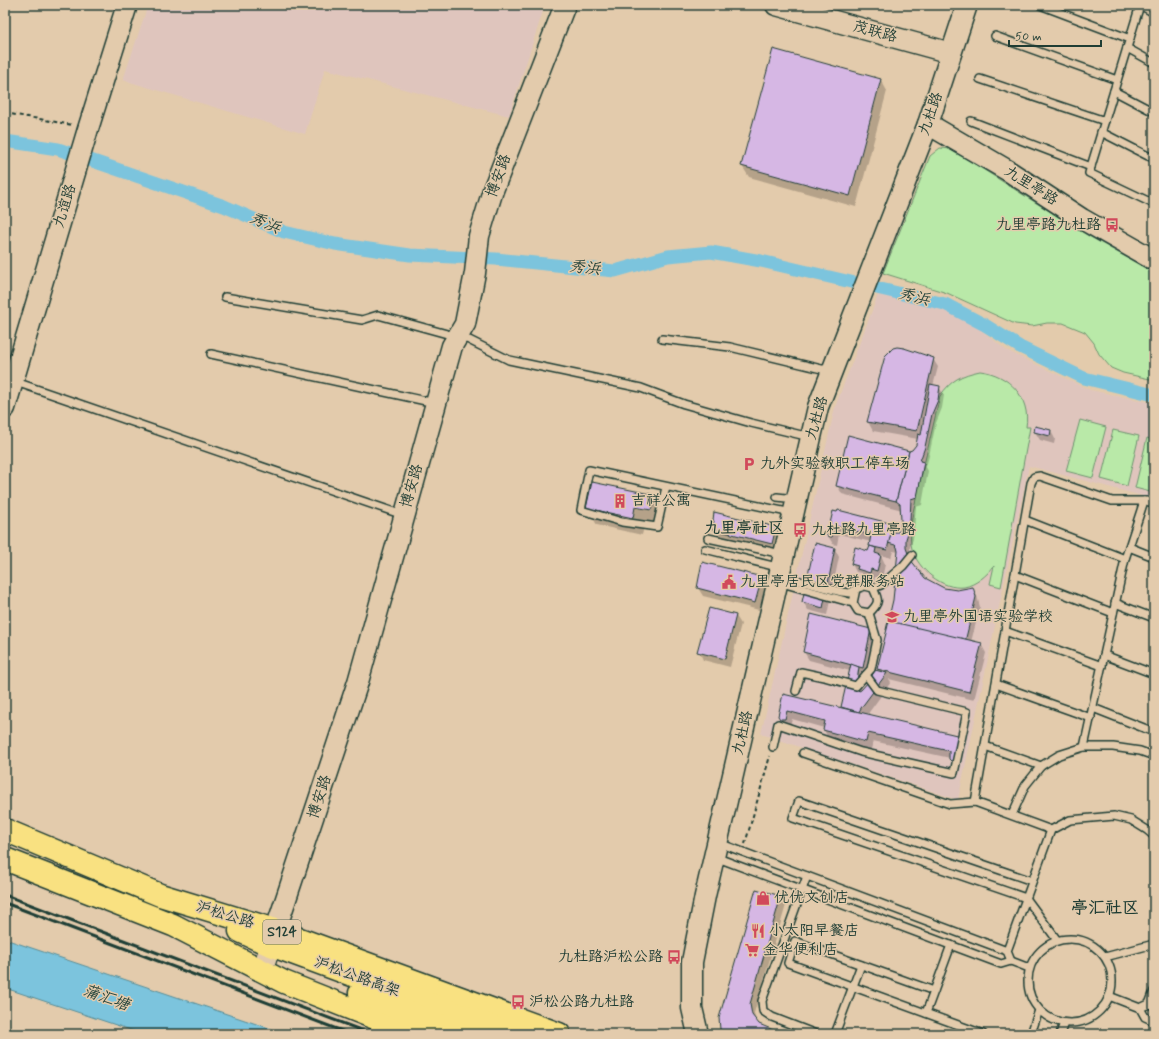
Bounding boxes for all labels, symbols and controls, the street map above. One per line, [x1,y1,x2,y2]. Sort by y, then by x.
street label: 茂联路 [851,17,899,47]
scale bar [1009,22,1101,48]
text: 50 m [1015,29,1042,45]
street label: 九杜路 [914,89,948,139]
street label: 博安路 [482,151,516,201]
street label: 九里亭路 [1000,162,1062,210]
street label: 九谊路 [49,182,81,230]
water label: 秀浜 [246,207,285,239]
place label: 九里亭路九杜路 [996,215,1101,235]
bus stop icon: 九里亭路九杜路 [1104,217,1120,233]
water label: 秀浜 [568,256,603,280]
water label: 秀浜 [896,283,933,311]
street label: 九杜路 [801,394,833,442]
place label: 九外实验教职工停车场 [760,454,910,474]
parking icon: 九外实验教职工停车场 [741,456,757,472]
street label: 博安路 [396,462,428,510]
place label: 吉祥公寓 [631,491,691,511]
building icon: 吉祥公寓 [612,493,628,509]
district label: 九里亭社区 [704,518,784,539]
place label: 九杜路九里亭路 [811,520,916,540]
bus stop icon: 九杜路九里亭路 [792,522,808,538]
place label: 九里亭居民区党群服务站 [740,572,905,592]
public building icon: 九里亭居民区党群服务站 [721,574,737,590]
place label: 九里亭外国语实验学校 [903,607,1053,627]
school or university icon: 九里亭外国语实验学校 [884,609,900,625]
street label: 九杜路 [728,709,758,757]
street label: 博安路 [304,773,336,821]
place label: 优优文创店 [774,888,849,908]
shop icon: 优优文创店 [755,890,771,906]
street label: 沪松公路 [193,897,257,933]
district label: 亭汇社区 [1071,897,1139,919]
road number: S124 [263,920,301,944]
place label: 小太阳早餐店 [769,921,859,941]
restaurant icon: 小太阳早餐店 [750,923,766,939]
place label: 金华便利店 [763,940,838,960]
supermarket icon: 金华便利店 [744,942,760,958]
place label: 九杜路沪松公路 [558,947,663,967]
bus stop icon: 九杜路沪松公路 [666,949,682,965]
street label: 沪松公路高架 [311,952,403,1002]
water label: 蒲汇塘 [80,980,134,1017]
place label: 沪松公路九杜路 [529,992,634,1012]
bus stop icon: 沪松公路九杜路 [510,994,526,1010]

